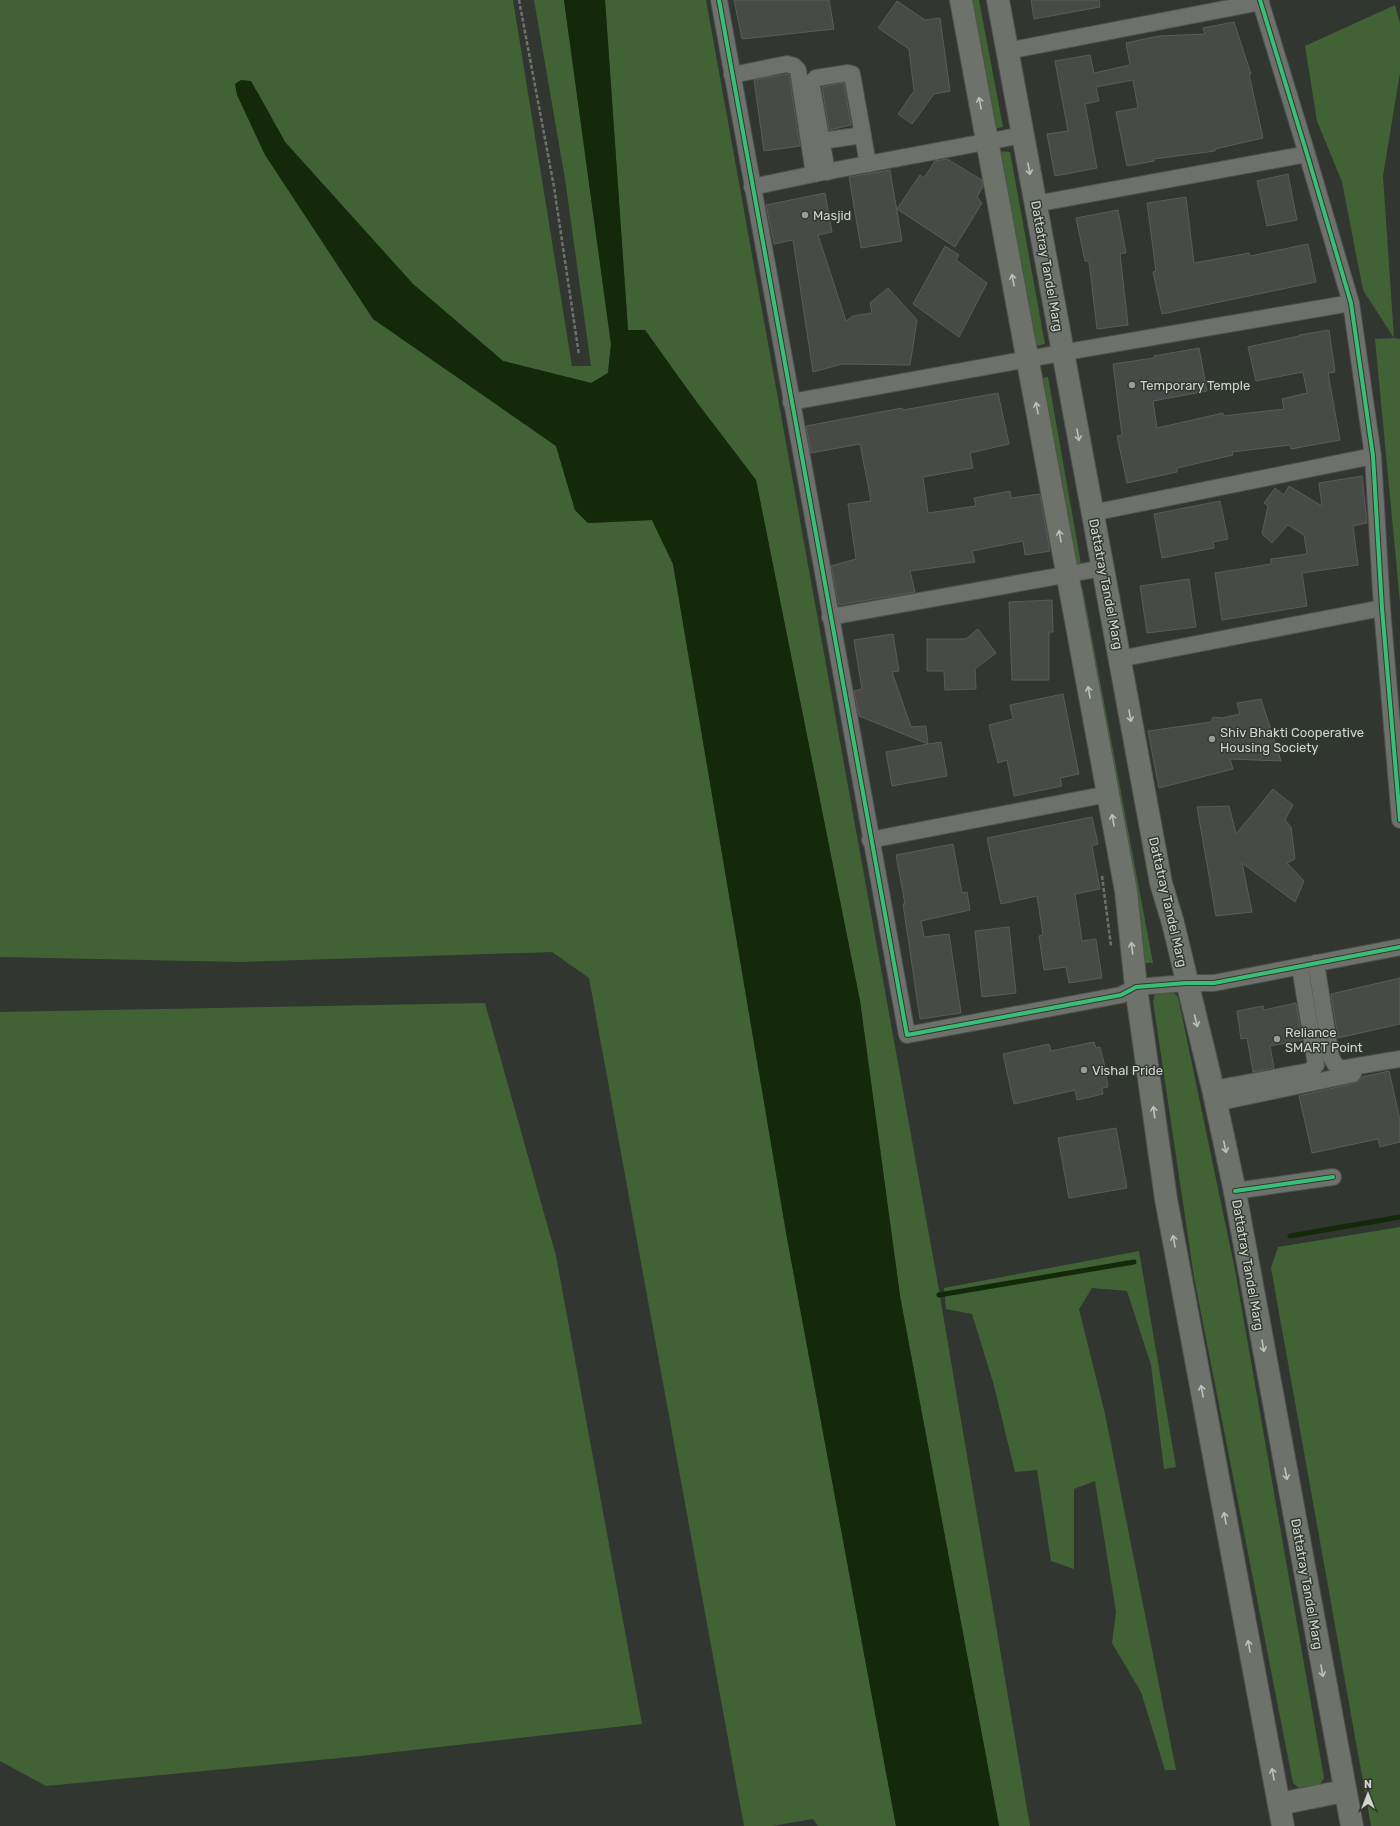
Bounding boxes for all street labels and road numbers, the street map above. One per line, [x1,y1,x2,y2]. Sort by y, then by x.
street label: Dattatray Tandel Marg [1027,199,1066,333]
street label: Dattatray Tandel Marg [1085,517,1126,651]
street label: Dattatray Tandel Marg [1145,836,1190,969]
street label: Dattatray Tandel Marg [1228,1198,1267,1332]
street label: Dattatray Tandel Marg [1287,1517,1326,1651]

